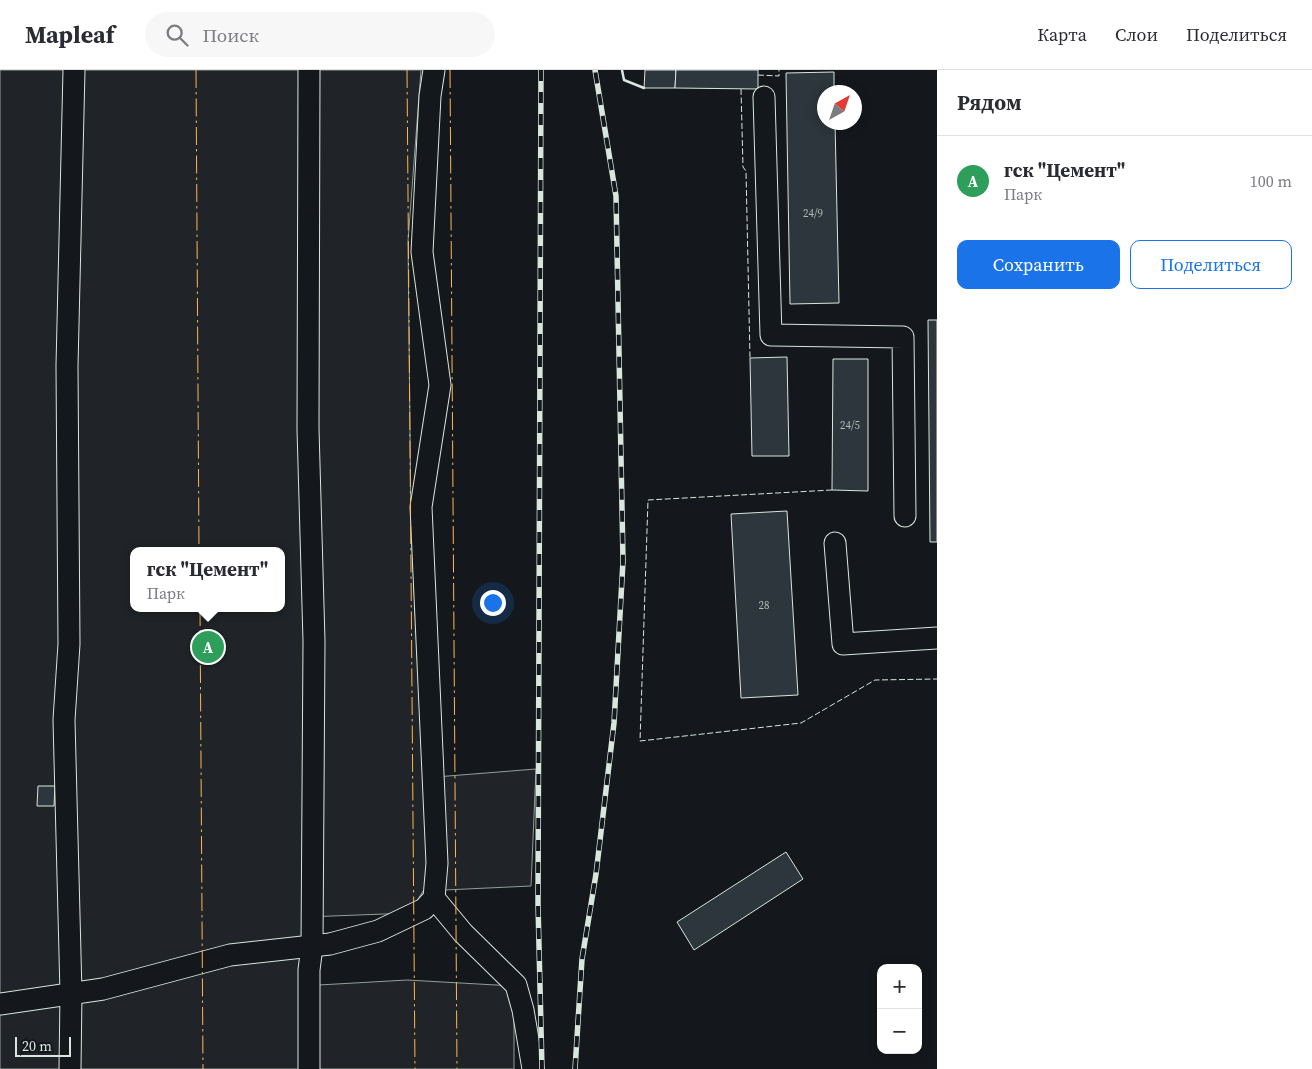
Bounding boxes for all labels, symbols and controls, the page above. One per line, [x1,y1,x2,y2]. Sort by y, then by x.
search box [145,12,495,57]
text: Mapleaf [25,18,115,51]
icon: search [163,21,191,49]
text: Поиск [203,22,259,48]
text: Карта [1037,22,1087,47]
text: Слои [1115,22,1158,47]
text: Поделиться [1186,22,1287,47]
north arrow [817,85,862,130]
text: Рядом [957,88,1022,117]
text: гск "Цемент" [1004,157,1125,183]
text: A [968,170,978,192]
text: 100 m [1250,170,1292,192]
text: Парк [1004,183,1042,205]
house number: 24/9 [803,206,823,221]
button: Сохранить [957,240,1120,289]
button: Поделиться [1130,240,1292,289]
house number: 24/5 [840,418,861,433]
popup [130,547,285,612]
text: гск "Цемент" [147,556,268,582]
text: Парк [147,582,185,604]
your location [480,590,506,616]
house number: 28 [759,598,770,613]
pin: A [192,628,224,666]
map controls [877,964,922,1054]
button: + [877,964,922,1009]
button: − [877,1009,922,1054]
scale bar [15,1034,71,1057]
text: 20 m [22,1036,52,1056]

